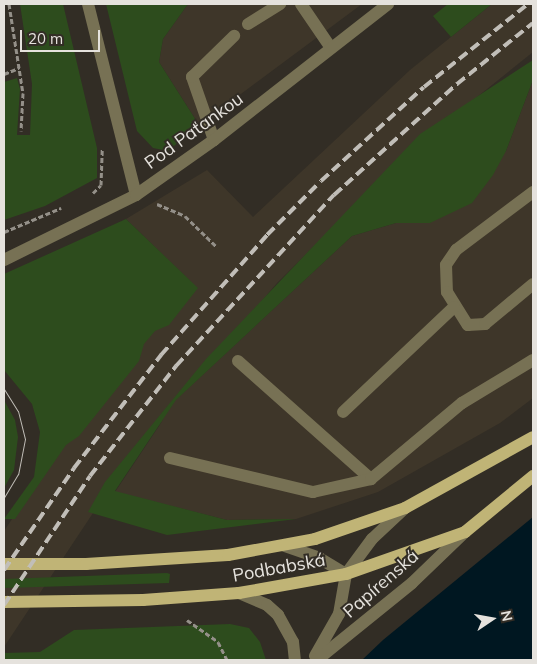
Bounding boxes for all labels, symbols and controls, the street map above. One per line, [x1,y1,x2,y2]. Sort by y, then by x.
scale bar [22,20,102,52]
text: 20 m [28,29,63,48]
street label: Pod Paťankou [141,88,247,174]
street label: Papírenská [339,545,423,623]
street label: Podbabská [231,549,327,587]
north arrow [467,594,517,644]
text: N [497,609,517,623]

